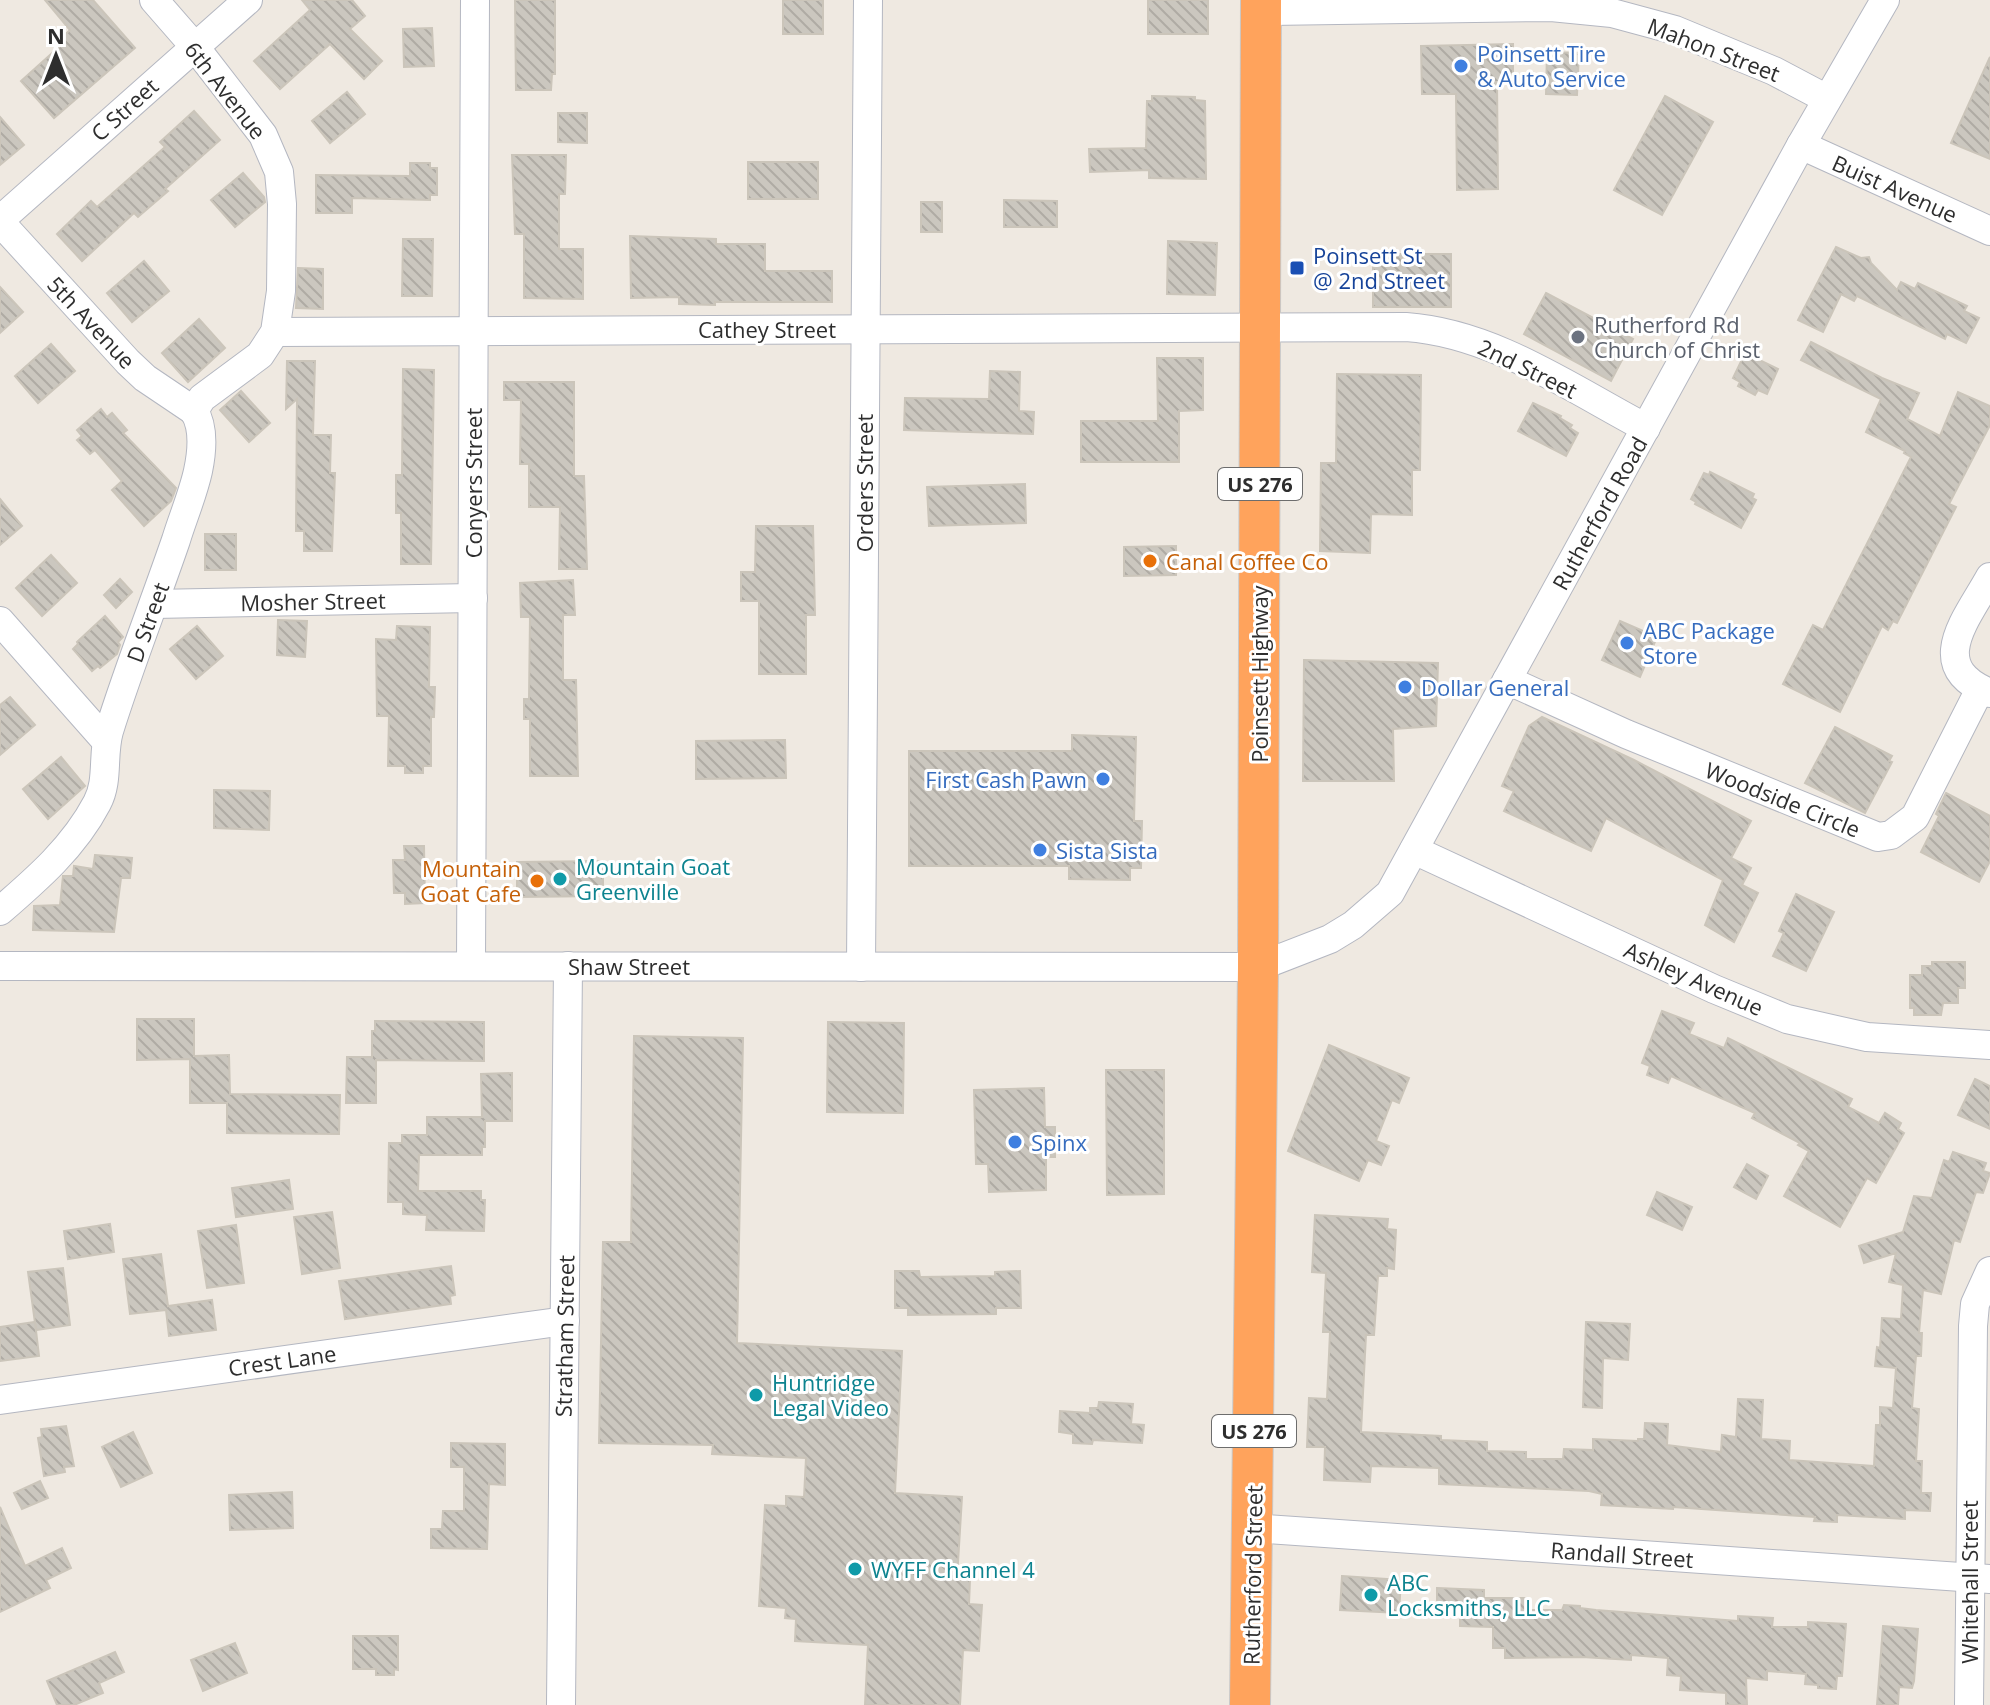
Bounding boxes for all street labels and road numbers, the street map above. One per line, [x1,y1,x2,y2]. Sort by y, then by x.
street label: Mahon Street [1644,10,1785,88]
street label: 6th Avenue [178,35,274,145]
street label: C Street [84,71,164,147]
street label: Buist Avenue [1828,147,1962,229]
street label: 5th Avenue [41,269,143,375]
street label: Cathey Street [698,314,836,344]
street label: 2nd Street [1473,331,1583,405]
street label: Conyers Street [458,408,488,558]
street label: Orders Street [849,414,879,552]
street label: Rutherford Road [1544,431,1654,595]
road number: US 276 [1218,468,1302,500]
street label: D Street [119,578,175,666]
street label: Poinsett Highway [1244,584,1274,763]
street label: Mosher Street [240,585,386,617]
street label: Woodside Circle [1701,754,1865,844]
street label: Ashley Avenue [1620,934,1768,1022]
street label: Shaw Street [568,951,690,981]
street label: Stratham Street [548,1254,580,1417]
street label: Crest Lane [226,1338,338,1382]
road number: US 276 [1212,1415,1296,1447]
street label: Rutherford Street [1235,1485,1269,1665]
street label: Whitehall Street [1954,1500,1984,1664]
street label: Randall Street [1550,1534,1695,1574]

